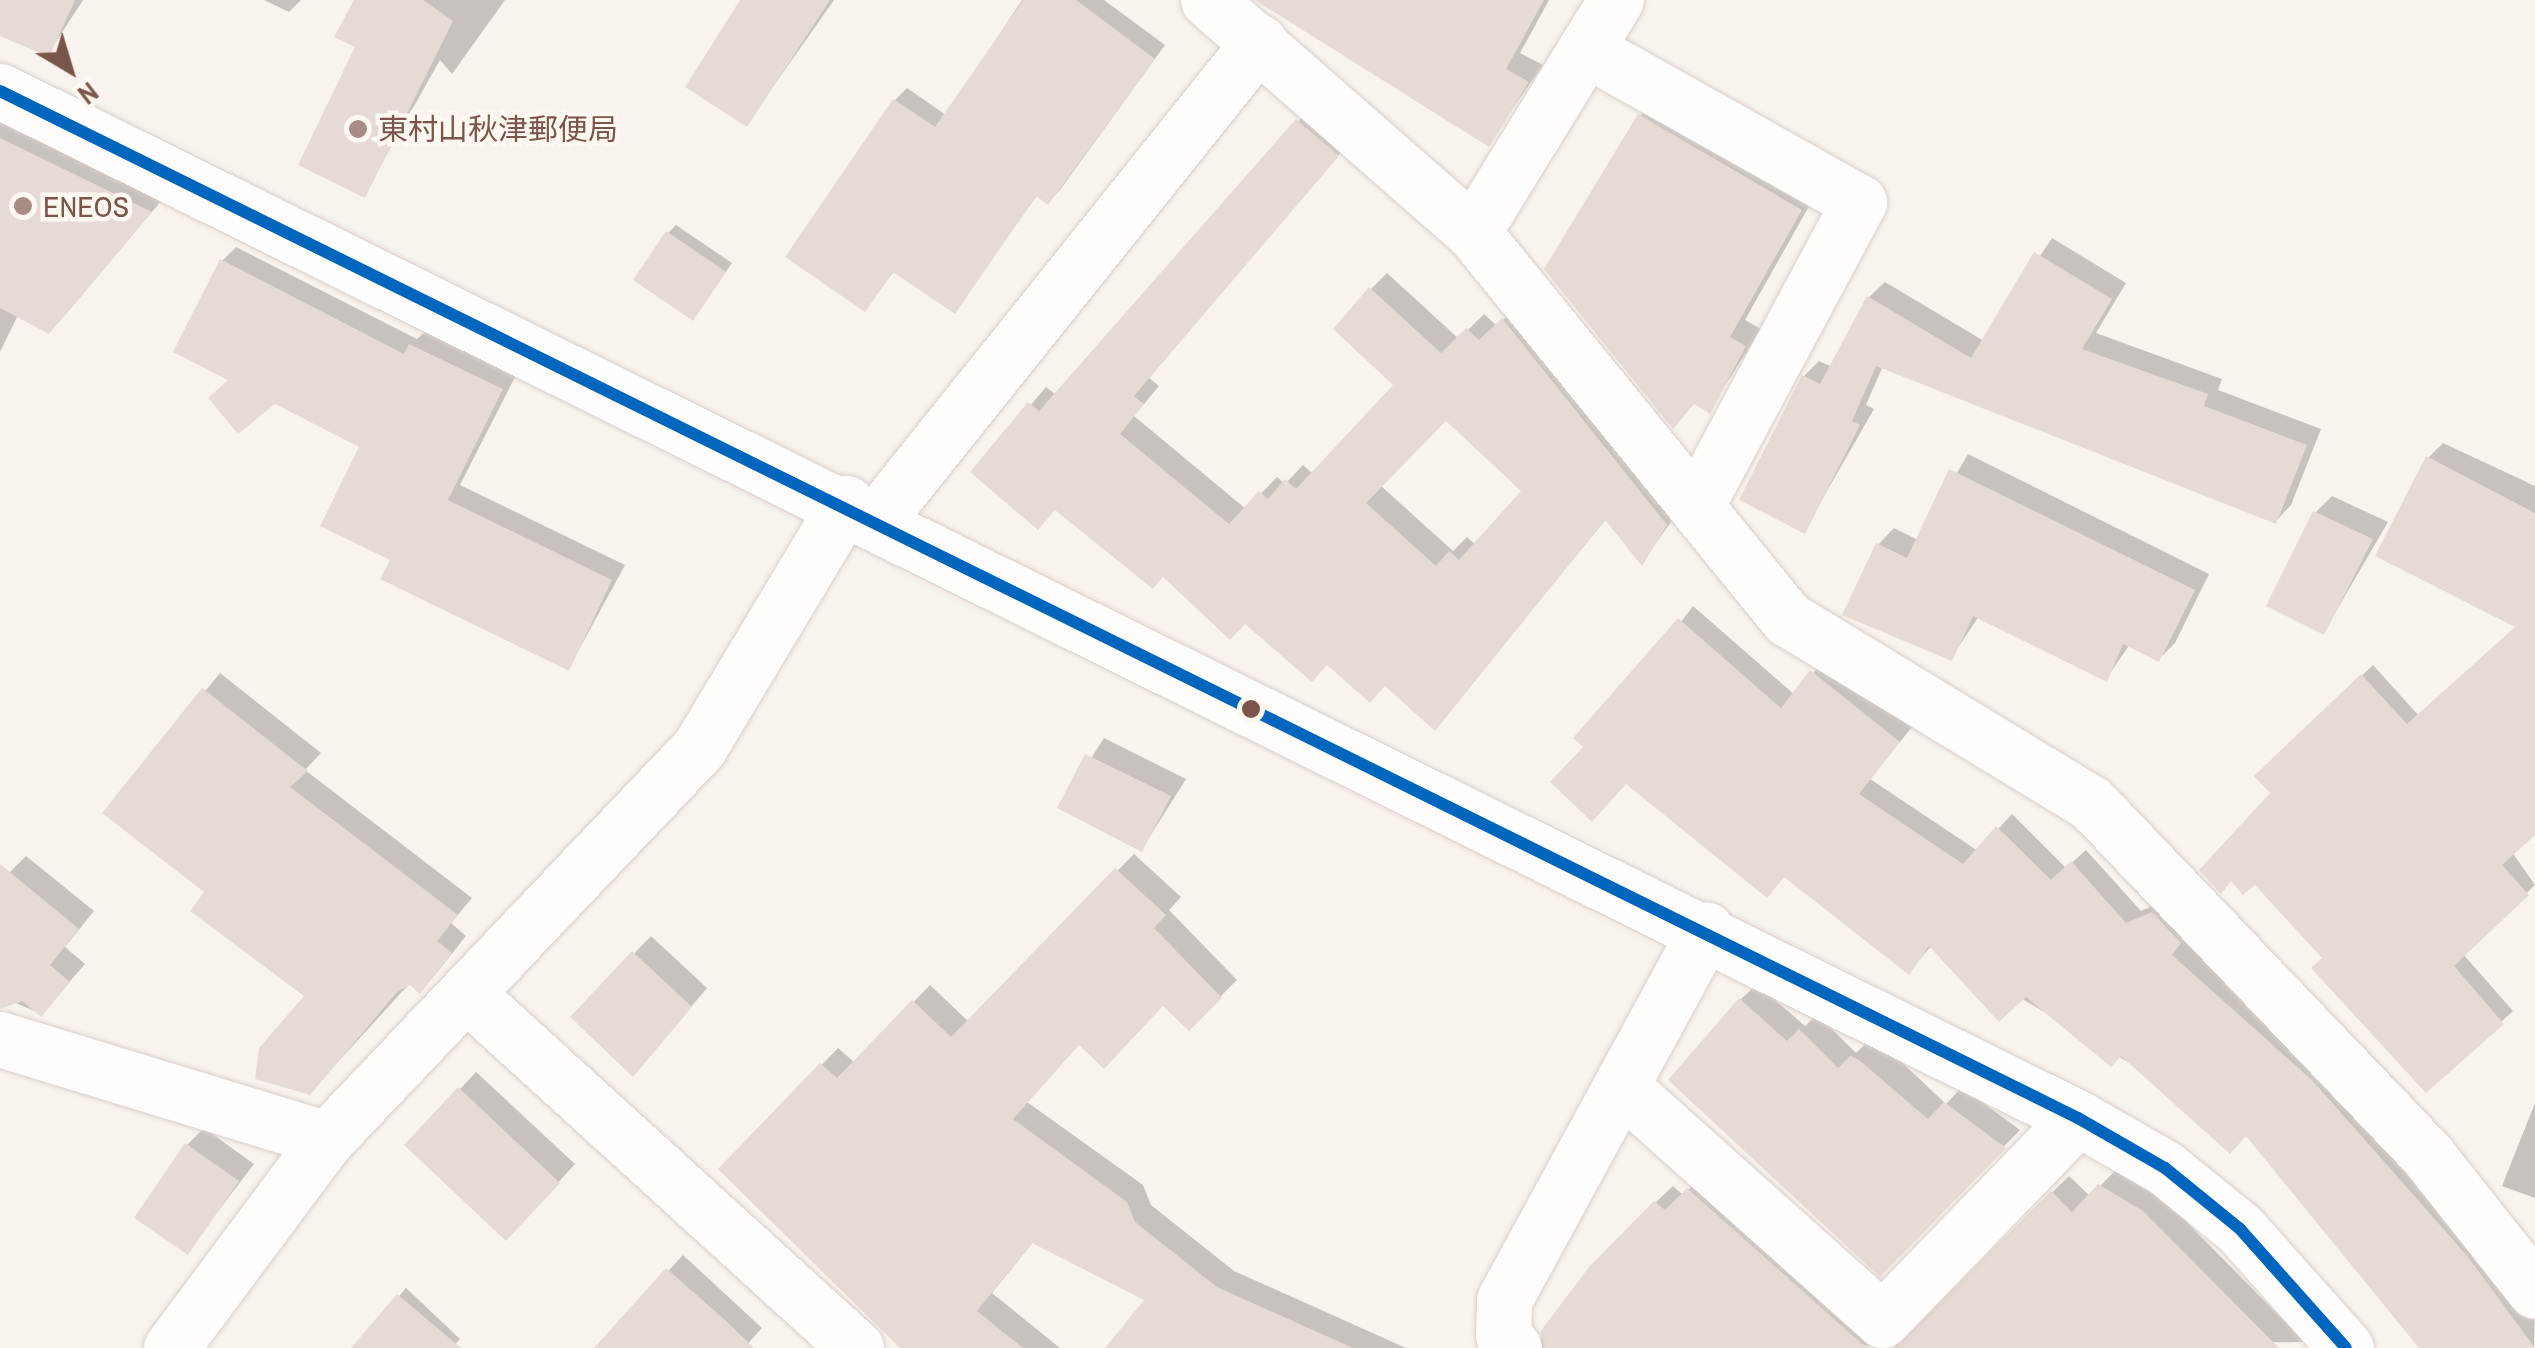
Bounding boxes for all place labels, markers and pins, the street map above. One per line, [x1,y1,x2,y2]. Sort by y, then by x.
place label: 東村山秋津郵便局 [378,111,618,147]
marker: 東村山秋津郵便局 [347,118,369,140]
place label: ENEOS [43,188,129,224]
marker: ENEOS [12,195,34,217]
unlabelled marker [1241,699,1261,719]

